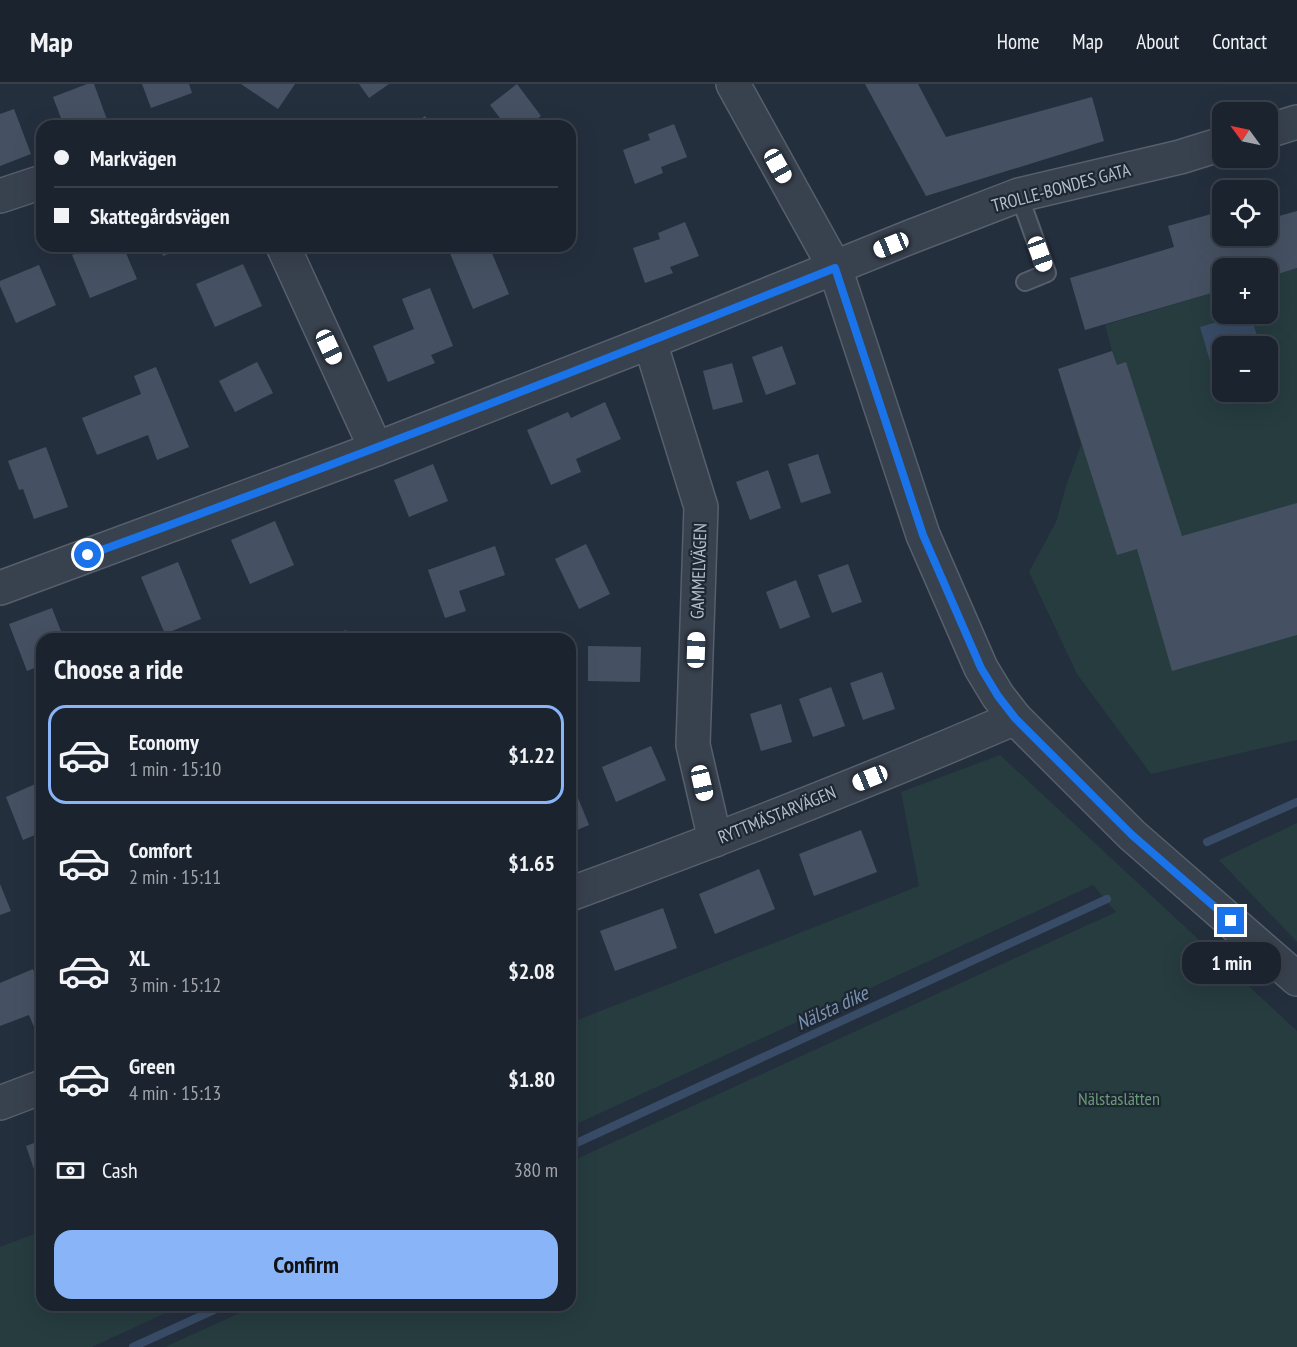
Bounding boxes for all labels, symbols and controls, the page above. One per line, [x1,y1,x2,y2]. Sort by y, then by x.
text: Map [30,23,73,60]
text: Home [997,28,1039,55]
text: Map [1072,28,1103,55]
text: About [1136,28,1179,55]
text: Contact [1212,28,1267,55]
north arrow [1212,102,1278,168]
map controls [1212,102,1278,402]
text: Markvägen [90,144,176,172]
car [761,146,795,186]
street label: TROLLE-BONDES GATA [989,158,1133,217]
button: locate [1212,180,1278,246]
text: Skattegårdsvägen [90,202,230,230]
car [871,230,911,260]
car [1025,234,1055,274]
button: + [1212,258,1278,324]
car [313,327,345,367]
button: − [1212,336,1278,402]
street label: GAMMELVÄGEN [685,523,712,619]
route start [74,541,101,568]
car [686,632,706,668]
text: Choose a ride [54,652,183,686]
icon: car [57,728,111,782]
text: Economy [129,728,199,756]
text: $1.22 [508,741,555,769]
text: 1 min · 15:10 [129,756,221,782]
car [689,763,715,803]
car [850,763,890,793]
street label: RYTTMÄSTARVÄGEN [714,780,839,849]
icon: car [57,836,111,890]
text: Comfort [129,836,192,864]
text: $1.65 [508,849,555,877]
text: 2 min · 15:11 [129,864,221,890]
route end [1217,907,1244,934]
callout: 1 min [1182,942,1280,984]
icon: car [57,944,111,998]
text: XL [129,944,150,972]
text: 1 min [1211,950,1252,976]
text: $2.08 [508,957,555,985]
text: 3 min · 15:12 [129,972,221,998]
water label: Nälsta dike [792,979,874,1036]
icon: car [57,1052,111,1106]
text: Green [129,1052,175,1080]
text: $1.80 [508,1065,555,1093]
text: 4 min · 15:13 [129,1080,221,1106]
park label: Nälstaslätten [1078,1087,1160,1110]
icon: cash [54,1154,87,1187]
text: Cash [102,1156,138,1184]
text: 380 m [514,1157,558,1183]
button: Confirm [54,1230,558,1299]

